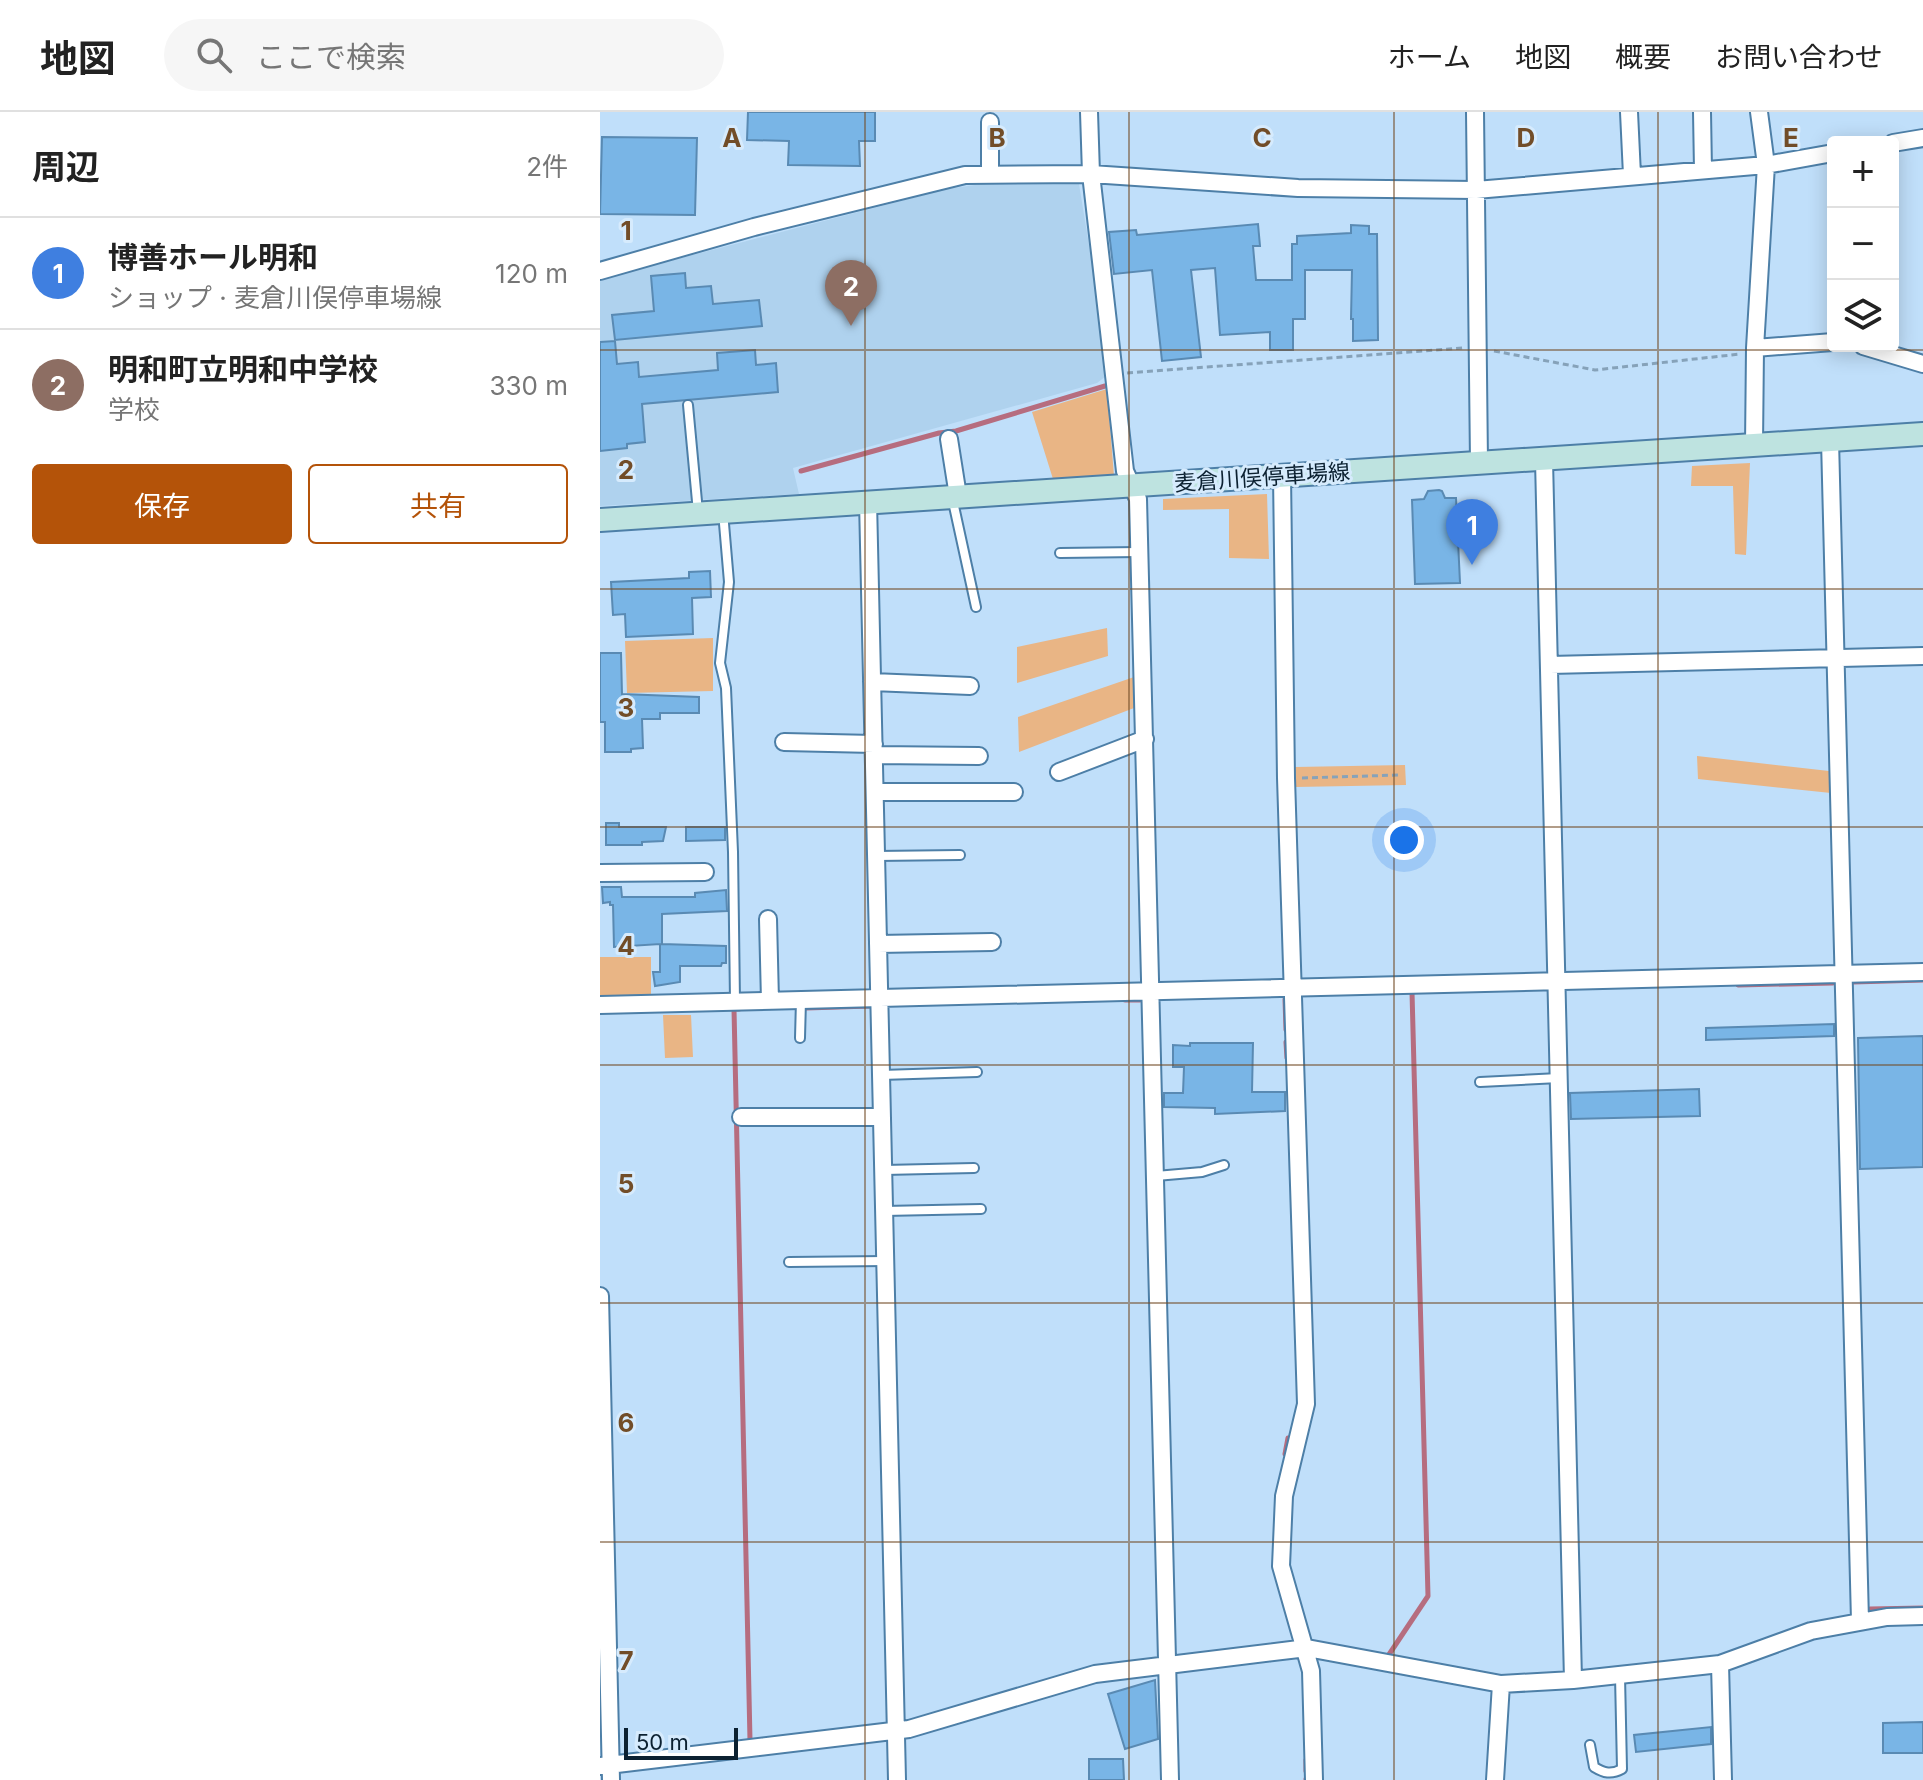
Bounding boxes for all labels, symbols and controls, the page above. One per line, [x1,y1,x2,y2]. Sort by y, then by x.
search box [164,19,724,91]
icon: search [192,33,236,77]
text: 地図 [40,35,116,81]
text: ここで検索 [256,39,406,75]
text: ホーム [1388,40,1471,74]
text: 地図 [1515,40,1571,74]
text: 概要 [1615,40,1671,74]
text: お問い合わせ [1715,40,1883,74]
text: A [722,122,742,153]
text: B [988,122,1006,153]
text: C [1252,122,1272,153]
text: D [1517,122,1535,153]
text: E [1783,122,1799,153]
map controls [1827,136,1899,352]
button: + [1827,136,1899,208]
text: 周辺 [32,146,100,187]
text: 2件 [526,151,568,182]
button: − [1827,208,1899,280]
text: 1 [620,215,632,246]
text: 博善ホール明和 [108,239,318,275]
text: 1 [52,258,64,289]
text: 120 m [495,258,568,289]
pin: 2 [825,260,877,326]
button: layers [1827,280,1899,352]
text: ショップ · 麦倉川俣停車場線 [108,282,442,313]
text: 明和町立明和中学校 [108,351,378,387]
text: 2 [50,370,66,401]
text: 330 m [489,370,568,401]
text: 学校 [108,394,160,425]
text: 2 [618,454,634,485]
street label: 麦倉川俣停車場線 [1173,458,1351,496]
button: 保存 [32,464,292,544]
button: 共有 [308,464,568,544]
pin: 1 [1446,499,1498,565]
text: 3 [618,692,634,723]
your location [1384,820,1424,860]
text: 4 [617,930,635,961]
text: 5 [618,1168,634,1199]
text: 6 [618,1407,634,1438]
text: 7 [618,1645,634,1676]
scale bar [624,1724,738,1760]
text: 50 m [636,1729,689,1755]

